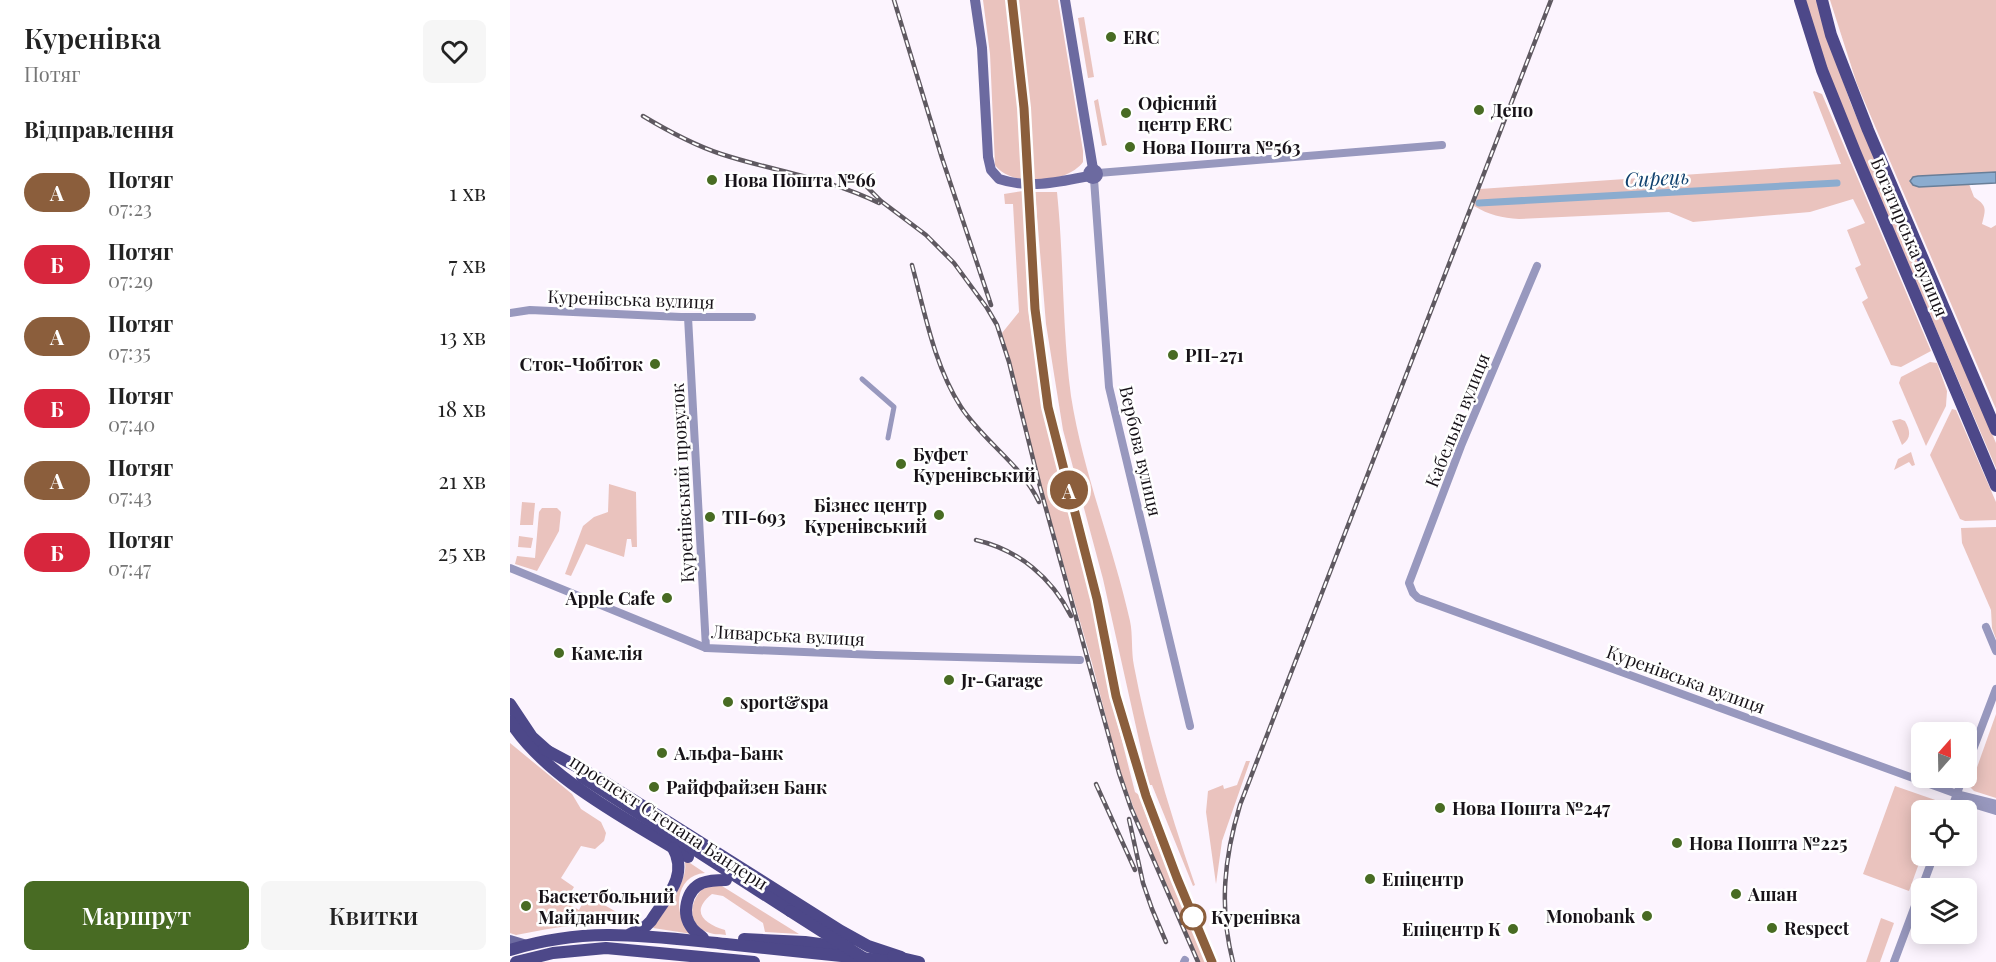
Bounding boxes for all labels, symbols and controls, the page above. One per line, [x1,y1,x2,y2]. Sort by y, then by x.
text: Куренівка [24,19,161,56]
button: heart [423,20,486,83]
place label: ERC [1123,25,1160,49]
marker: ERC [1104,30,1118,44]
text: Потяг [24,60,80,87]
place label: Офісний центр ERC [1138,91,1232,136]
place label: Депо [1491,98,1533,122]
marker: Депо [1472,103,1486,117]
marker: Офісний центр ERC [1119,106,1133,120]
text: Відправлення [24,114,174,144]
place label: Нова Пошта №563 [1142,135,1301,159]
marker: Нова Пошта №563 [1123,140,1137,154]
street label: Богатирська вулиця [1866,154,1954,320]
water label: Сирець [1624,162,1690,192]
text: Потяг [108,164,173,194]
place label: Нова Пошта №66 [724,168,876,192]
marker: Нова Пошта №66 [705,173,719,187]
text: 1 хв [449,177,486,207]
text: A [50,178,64,206]
text: 07:23 [108,194,152,221]
text: Потяг [108,236,173,266]
text: 7 хв [448,249,486,279]
text: Б [50,250,64,278]
text: 07:29 [108,266,153,293]
street label: Куренівська вулиця [547,284,715,314]
text: Потяг [108,308,173,338]
text: 13 хв [439,321,486,351]
text: A [50,322,64,350]
text: 07:35 [108,338,151,365]
place label: РП-271 [1185,343,1244,367]
marker: РП-271 [1166,348,1180,362]
street label: Кабельна вулиця [1419,349,1495,491]
place label: Сток-Чобіток [519,352,643,376]
marker: Сток-Чобіток [648,357,662,371]
text: Потяг [108,380,173,410]
street label: Куренівський провулок [665,382,699,584]
street label: Вербова вулиця [1114,384,1168,519]
text: 18 хв [438,393,486,423]
text: Б [50,394,64,422]
text: 07:40 [108,410,155,437]
place label: Буфет Куренівський [913,442,1036,487]
text: Потяг [108,452,173,482]
marker: Буфет Куренівський [894,457,908,471]
text: 21 хв [438,465,486,495]
text: A [50,466,64,494]
line badge: A [1050,470,1088,510]
text: A [1062,476,1076,504]
text: 07:43 [108,482,152,509]
place label: Бізнес центр Куренівський [804,493,927,538]
place label: ТП-693 [722,505,786,529]
marker: Бізнес центр Куренівський [932,508,946,522]
marker: ТП-693 [703,510,717,524]
text: Потяг [108,524,173,554]
text: 25 хв [438,537,486,567]
text: Б [50,538,64,566]
text: 07:47 [108,554,151,581]
place label: Apple Cafe [565,586,655,610]
marker: Apple Cafe [660,591,674,605]
street label: Ливарська вулиця [710,619,866,651]
street label: Куренівська вулиця [1603,639,1769,719]
place label: Камелія [571,641,643,665]
marker: Камелія [552,646,566,660]
place label: Jr-Garage [960,668,1043,692]
marker: Jr-Garage [942,673,956,687]
place label: sport&spa [740,690,829,714]
marker: sport&spa [721,695,735,709]
north arrow [1911,722,1977,788]
map controls [1911,722,1977,944]
place label: Альфа-Банк [673,741,783,765]
marker: Альфа-Банк [655,746,669,760]
street label: проспект Степана Бандери [565,749,773,895]
place label: Райффайзен Банк [666,775,827,799]
marker: Райффайзен Банк [647,780,661,794]
place label: Нова Пошта №247 [1452,796,1611,820]
button: locate [1911,800,1977,866]
marker: Нова Пошта №247 [1433,801,1447,815]
place label: Нова Пошта №225 [1689,831,1847,855]
marker: Нова Пошта №225 [1670,836,1684,850]
place label: Епіцентр [1382,867,1464,891]
marker: Епіцентр [1363,872,1377,886]
button: layers [1911,878,1977,944]
button: Маршрут [24,881,249,950]
button: Квитки [261,881,486,950]
place label: Ашан [1747,882,1798,906]
place label: Баскетбольний Майданчик [538,884,675,929]
marker: Ашан [1729,887,1743,901]
marker: Баскетбольний Майданчик [519,899,533,913]
marker: Куренівка [1180,904,1206,930]
place label: Monobank [1546,904,1635,928]
place label: Куренівка [1211,905,1301,929]
marker: Monobank [1640,909,1654,923]
place label: Respect [1784,916,1850,940]
place label: Епіцентр К [1402,917,1501,941]
marker: Respect [1765,921,1779,935]
marker: Епіцентр К [1506,922,1520,936]

